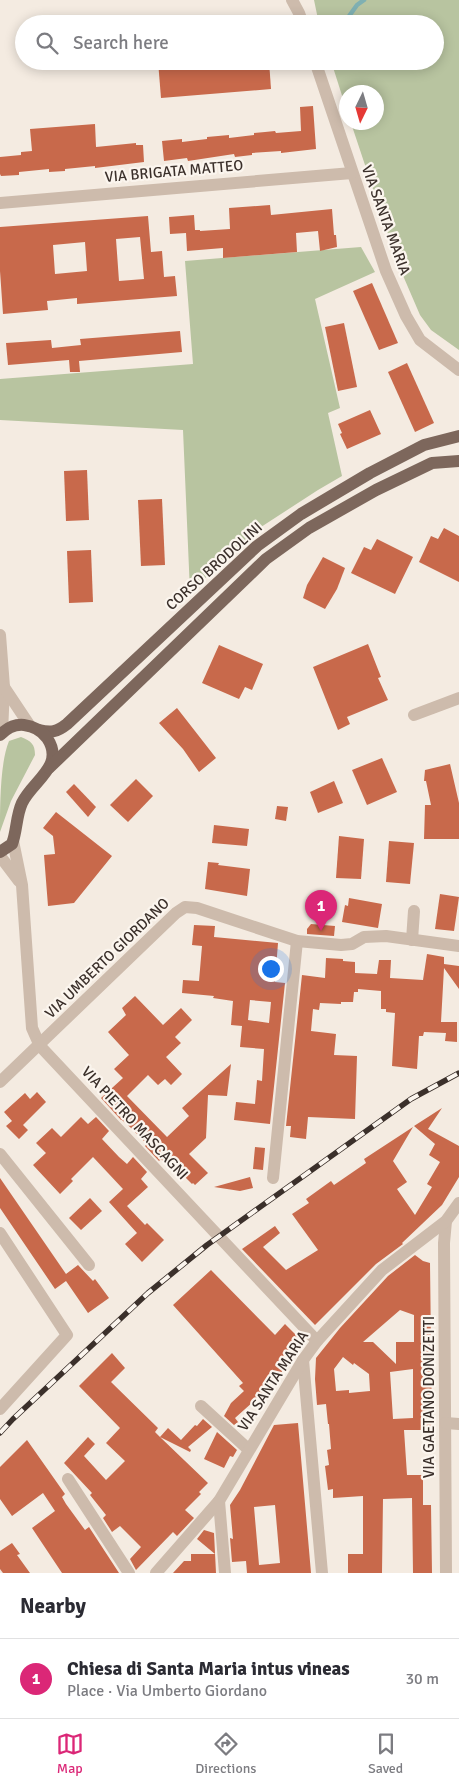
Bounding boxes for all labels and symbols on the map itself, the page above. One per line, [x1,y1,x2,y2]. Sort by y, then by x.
north arrow [339,85,384,130]
street label: VIA BRIGATA MATTEO [104,156,244,186]
street label: VIA SANTA MARIA [358,162,414,278]
street label: CORSO BRODOLINI [162,518,266,614]
pin: 1 [305,890,337,931]
street label: VIA UMBERTO GIORDANO [41,894,173,1022]
your location [258,956,284,982]
street label: VIA PIETRO MASCAGNI [78,1063,192,1183]
street label: VIA GAETANO DONIZETTI [420,1316,438,1478]
street label: VIA SANTA MARIA [234,1327,312,1435]

